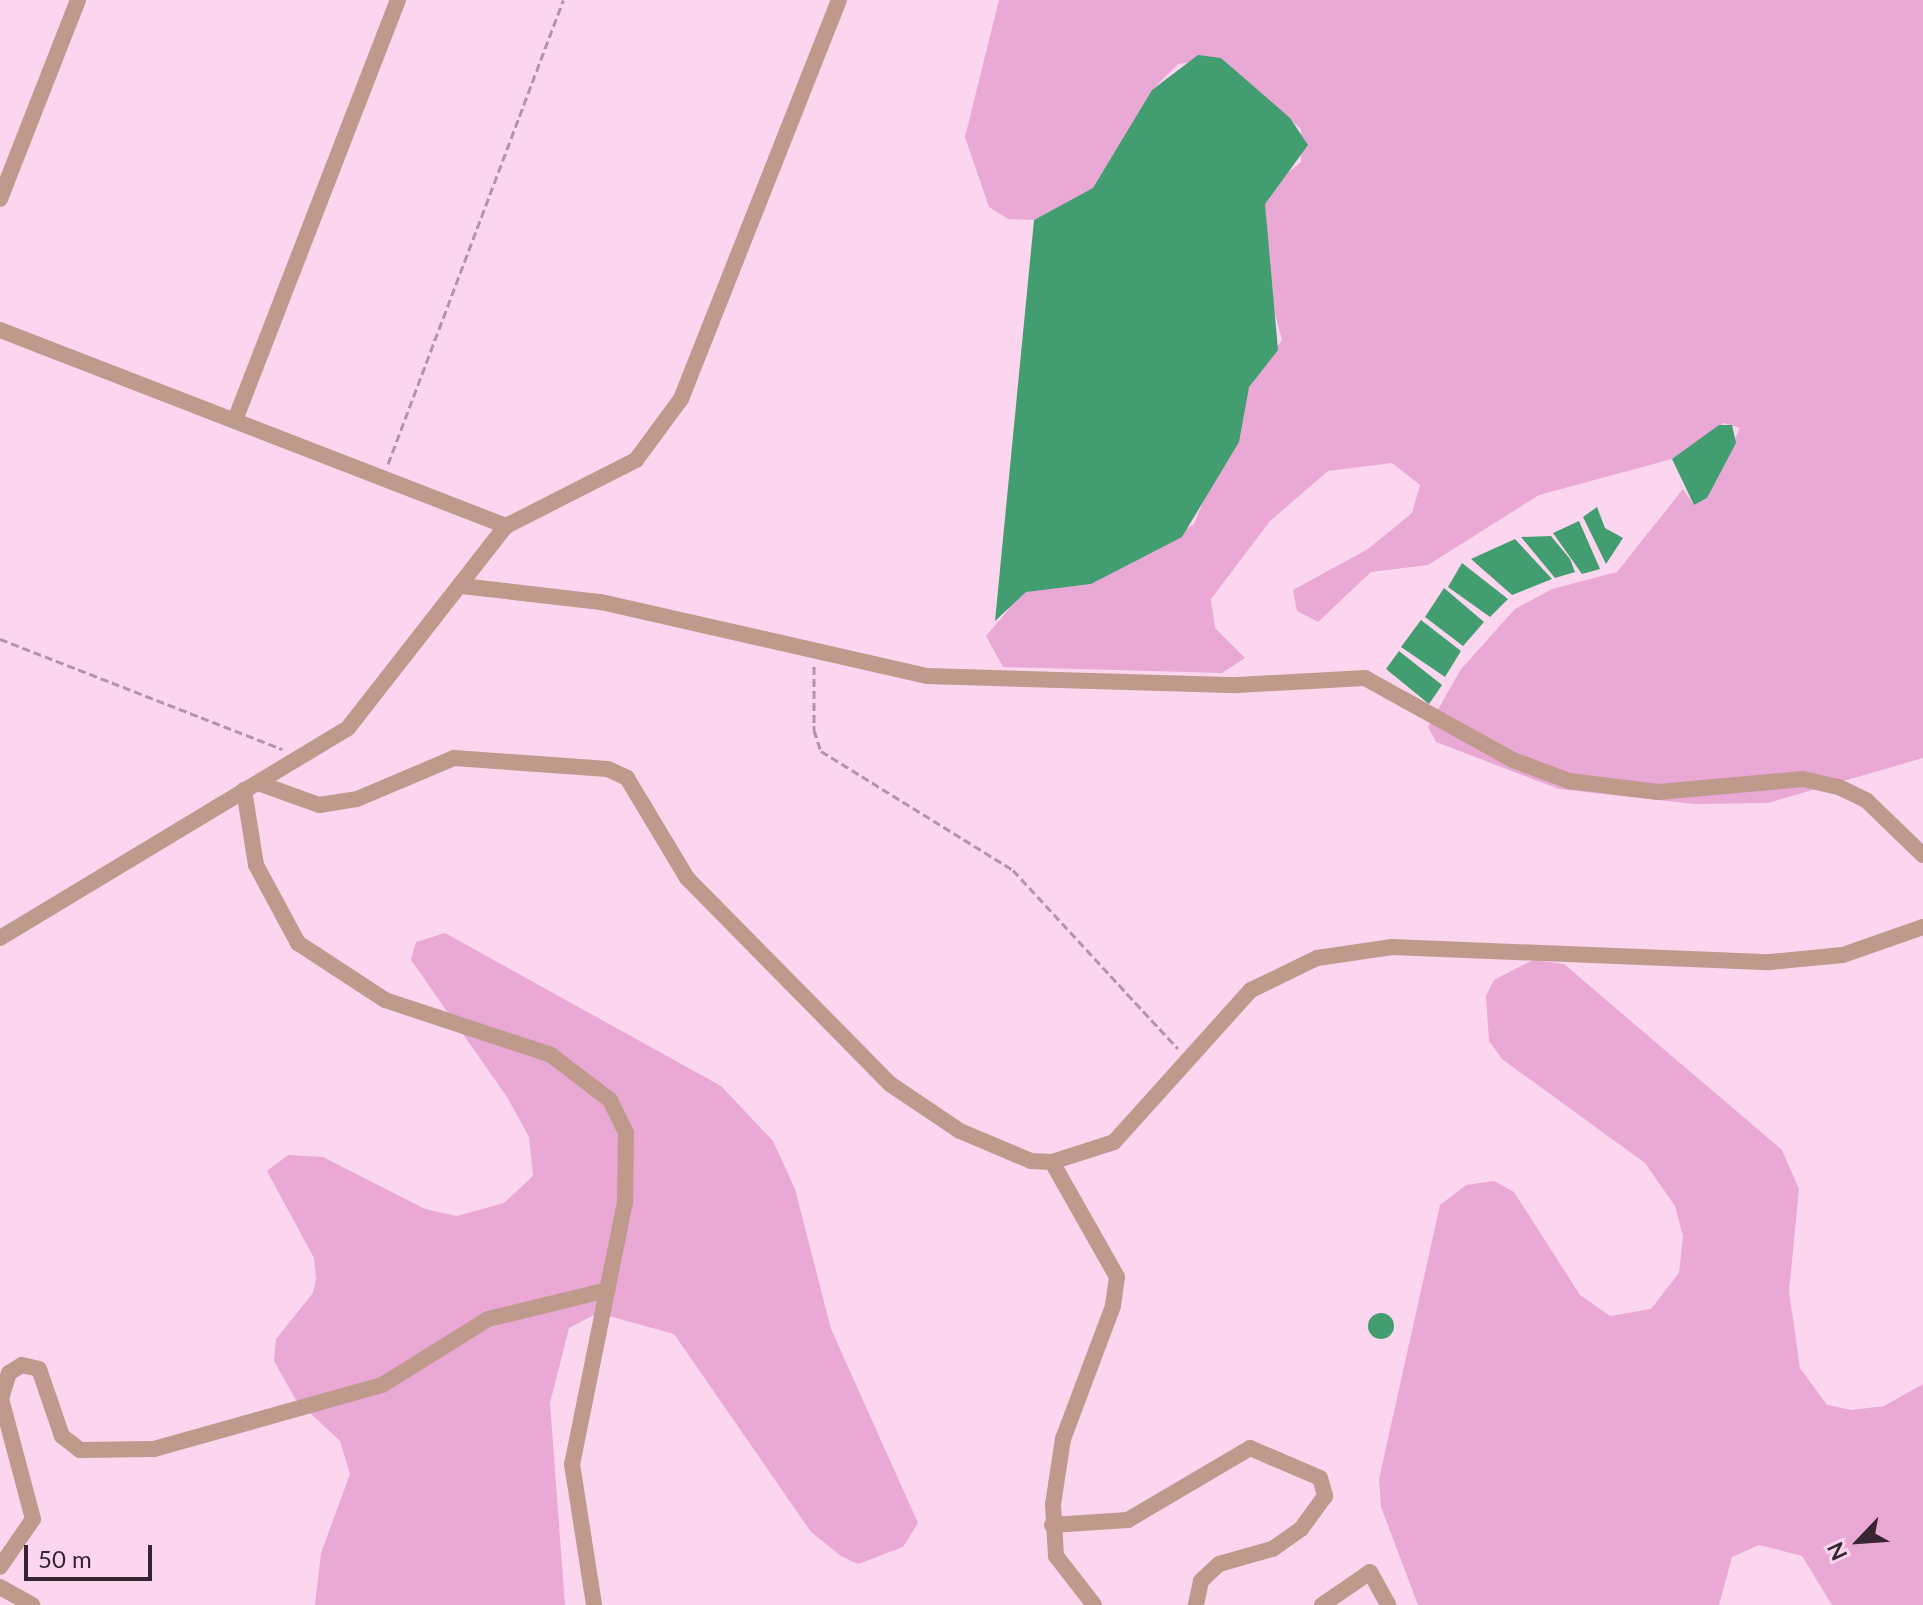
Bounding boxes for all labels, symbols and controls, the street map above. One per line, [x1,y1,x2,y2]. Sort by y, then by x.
north arrow [1819,1501,1899,1581]
scale bar [28,1529,156,1579]
text: N [1821,1538,1853,1565]
text: 50 m [38,1544,92,1573]

